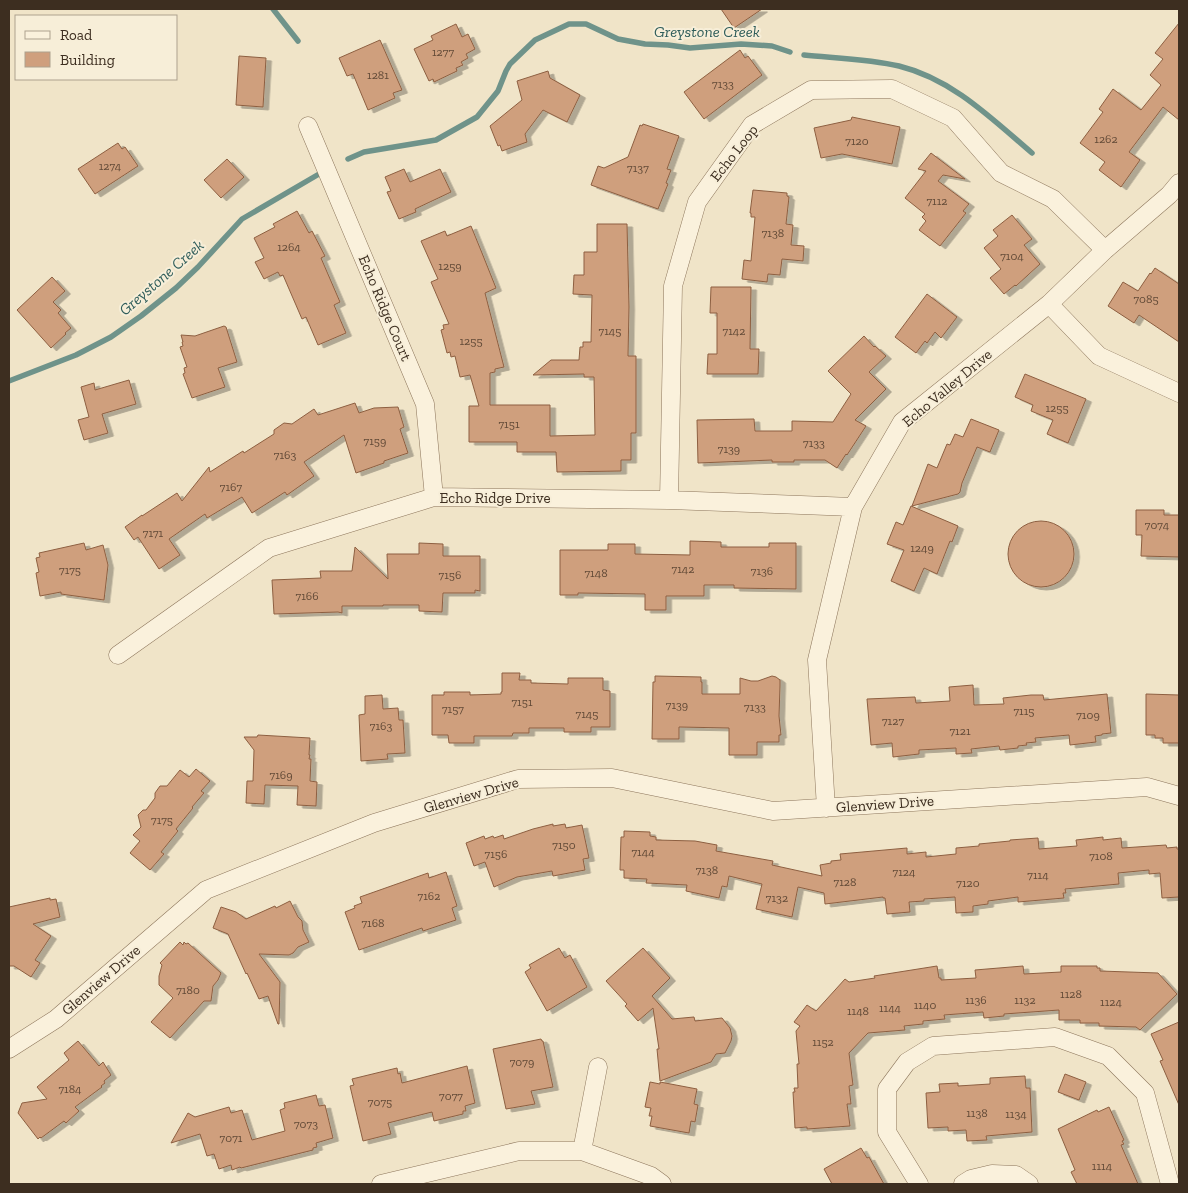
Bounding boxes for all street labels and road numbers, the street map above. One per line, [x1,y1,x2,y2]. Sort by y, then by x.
street label: Echo Loop [706,121,762,185]
street label: Echo Ridge Court [355,252,416,364]
street label: Echo Valley Drive [898,345,996,431]
street label: Echo Ridge Drive [440,489,550,507]
street label: Glenview Drive [421,773,521,817]
street label: Glenview Drive [835,792,935,816]
street label: Glenview Drive [58,941,144,1019]

